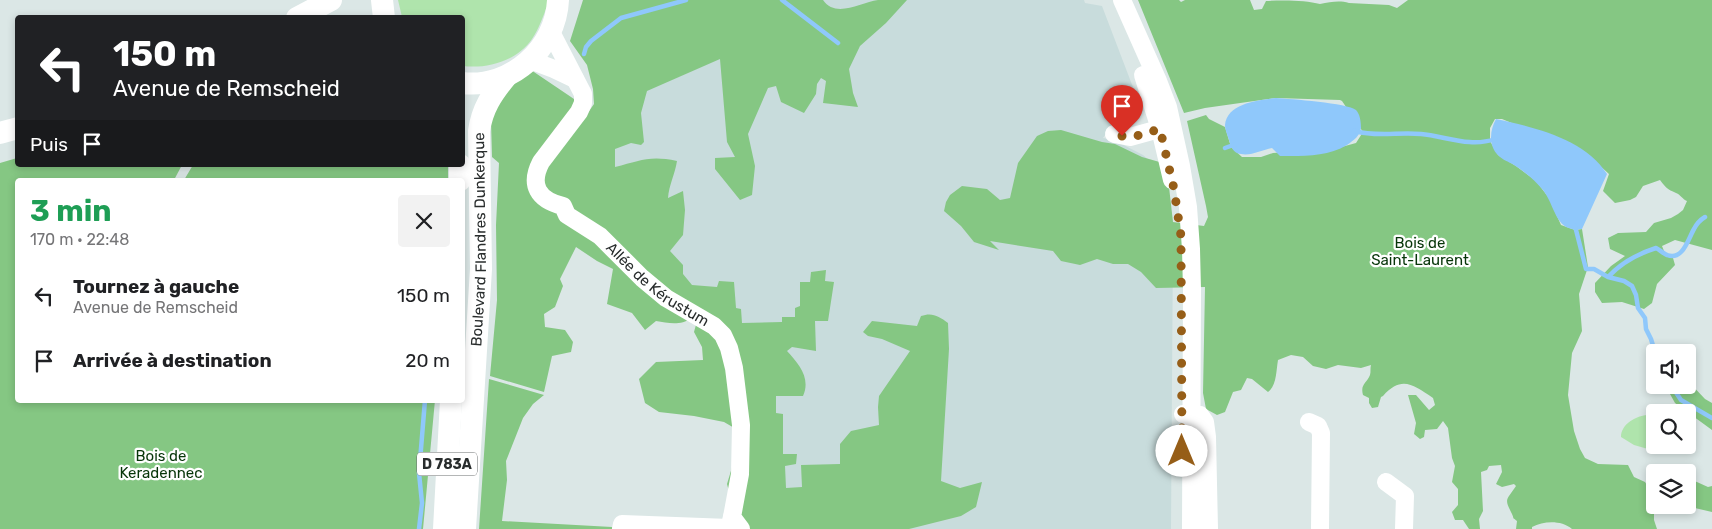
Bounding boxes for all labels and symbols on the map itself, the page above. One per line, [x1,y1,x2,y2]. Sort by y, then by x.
pin [1101,85,1143,136]
street label: Boulevard Flandres Dunkerque [467,132,490,347]
park label: Bois de Saint-Laurent [1371,234,1469,269]
street label: Allée de Kérustum [603,239,712,330]
position arrow [1155,424,1207,476]
park label: Bois de Keradennec [119,447,203,482]
road number: D 783A [417,452,477,476]

